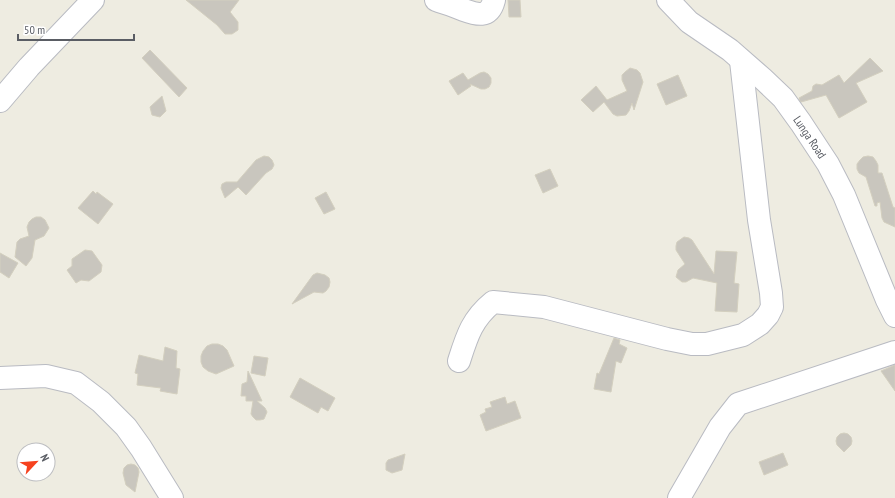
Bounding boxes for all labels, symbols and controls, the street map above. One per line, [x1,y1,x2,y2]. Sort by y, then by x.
scale bar [18,16,134,42]
text: 50 m [24,22,45,37]
street label: Lunga Road [790,113,830,161]
north arrow [16,442,56,482]
text: N [37,452,53,463]

